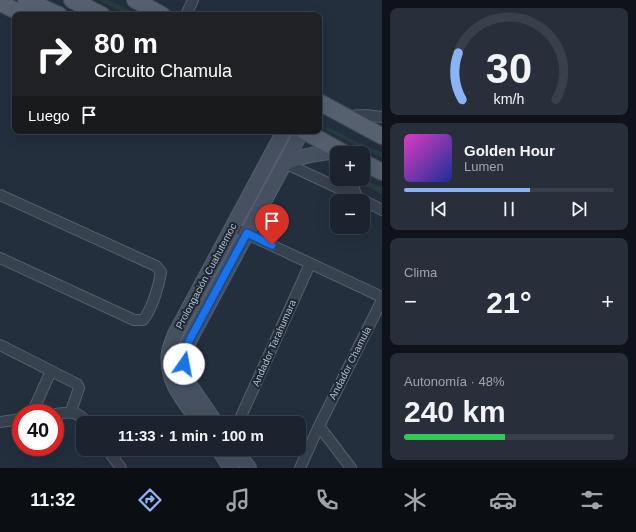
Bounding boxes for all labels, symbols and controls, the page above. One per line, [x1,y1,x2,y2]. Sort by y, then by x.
icon: right [28,28,80,80]
text: 80 m [94,28,158,59]
text: 30 [486,44,532,91]
text: Circuito Chamula [94,61,232,81]
text: km/h [494,90,525,106]
icon: arrive [78,104,100,126]
text: Luego [28,107,70,124]
text: Golden Hour [464,142,555,159]
map controls [330,146,370,234]
button: + [330,146,370,186]
text: Lumen [464,159,504,174]
button: − [330,194,370,234]
icon: previous [428,198,450,220]
icon: pause [498,198,520,220]
icon: next [568,198,590,220]
pin [255,204,289,245]
icon: arrive [261,210,283,232]
street label: Prolongación Cuahutemoc [173,221,239,331]
text: Clima [404,265,437,280]
text: 21° [486,286,532,319]
text: − [404,289,417,314]
text: + [601,289,614,314]
street label: Andador Tarahumara [250,298,298,388]
street label: Andador Chamula [327,324,373,401]
position arrow [163,343,205,385]
text: Autonomía · 48% [404,374,504,389]
text: 240 km [404,395,506,428]
speed limit sign: 40 [12,404,64,456]
text: 11:33 · 1 min · 100 m [118,427,264,444]
icon: directions [136,486,164,514]
icon: music [224,486,252,514]
icon: phone [313,486,341,514]
icon: climate [401,486,429,514]
icon: car [489,486,517,514]
icon: filters [578,486,606,514]
text: 11:32 [30,490,75,510]

